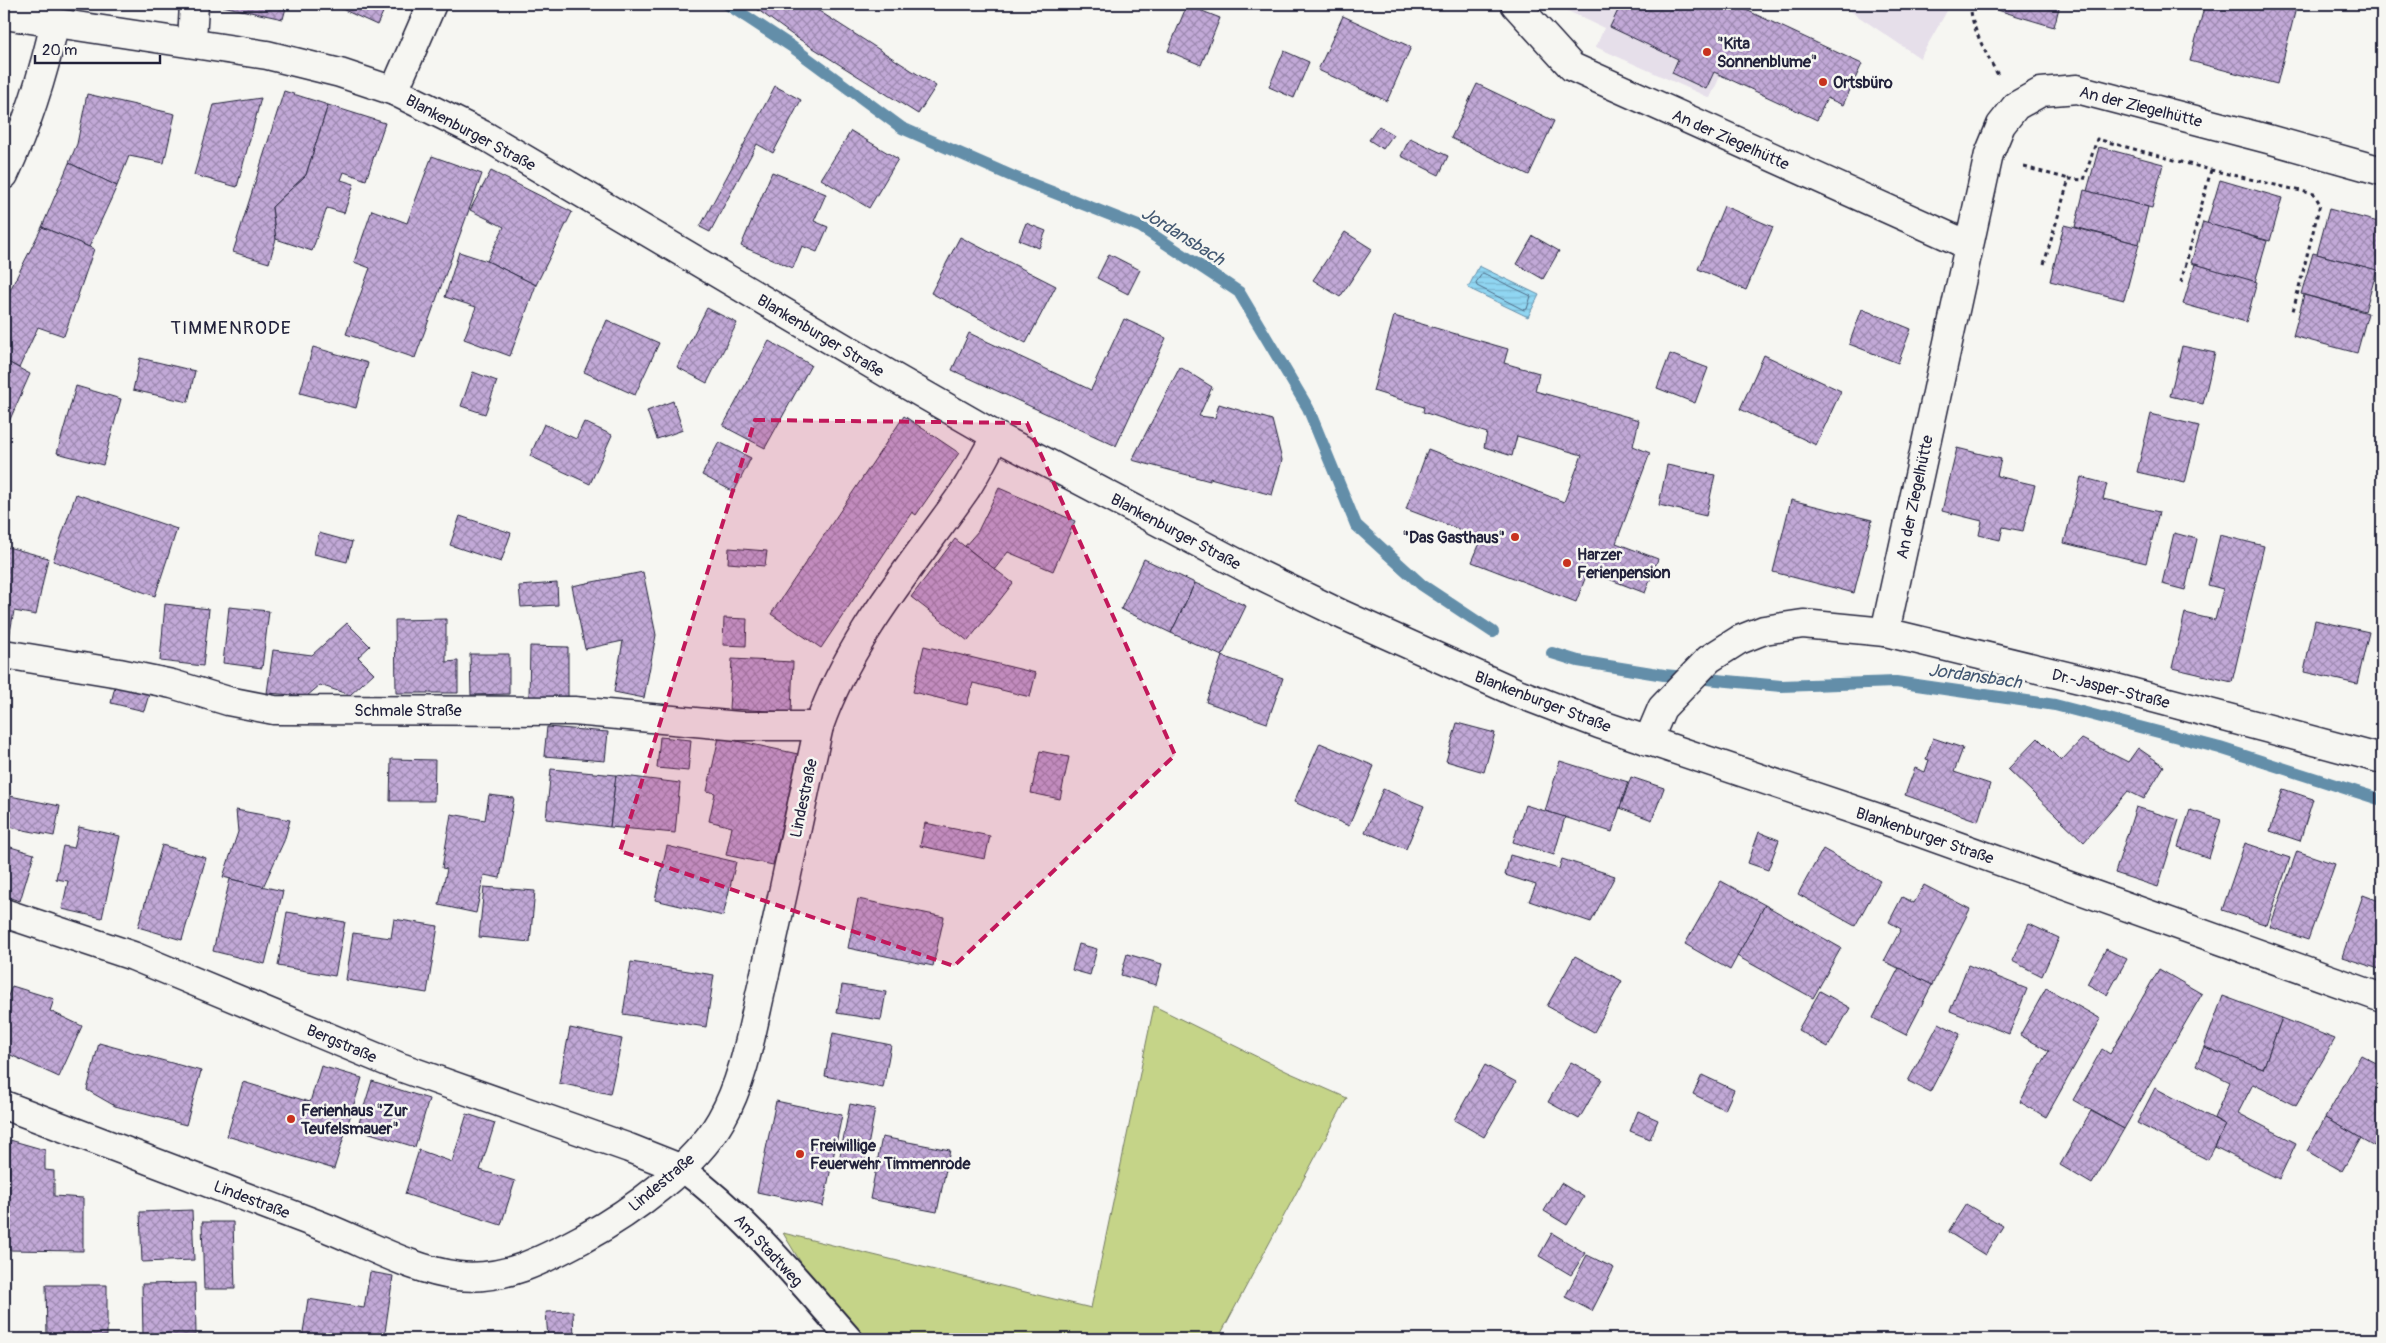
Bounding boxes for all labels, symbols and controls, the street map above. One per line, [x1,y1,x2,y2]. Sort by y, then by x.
scale bar [35,32,160,64]
place label: "Kita Sonnenblume" [1717,34,1817,72]
text: 20 m [42,41,77,60]
marker: "Kita Sonnenblume" [1701,46,1713,58]
place label: Ortsbüro [1833,73,1893,93]
marker: Ortsbüro [1817,76,1829,88]
street label: An der Ziegelhütte [2077,82,2204,132]
street label: Blankenburger Straße [402,90,539,176]
street label: An der Ziegelhütte [1669,105,1792,175]
water label: Jordansbach [1137,202,1230,272]
street label: Blankenburger Straße [753,290,888,382]
district label: TIMMENRODE [170,316,292,340]
street label: An der Ziegelhütte [1892,433,1938,561]
street label: Blankenburger Straße [1107,489,1244,575]
place label: "Das Gasthaus" [1402,528,1505,548]
marker: "Das Gasthaus" [1509,531,1521,543]
place label: Harzer Ferienpension [1577,545,1671,583]
marker: Harzer Ferienpension [1561,557,1573,569]
water label: Jordansbach [1927,659,2024,695]
street label: Dr.-Jasper-Straße [2050,665,2172,713]
street label: Blankenburger Straße [1472,667,1614,737]
street label: Schmale Straße [354,701,462,721]
street label: Lindestraße [786,757,822,839]
street label: Blankenburger Straße [1853,803,1996,869]
street label: Bergstraße [304,1020,380,1068]
place label: Ferienhaus "Zur Teufelsmauer" [300,1101,408,1139]
marker: Ferienhaus "Zur Teufelsmauer" [285,1113,297,1125]
place label: Freiwillige Feuerwehr Timmenrode [810,1136,971,1174]
marker: Freiwillige Feuerwehr Timmenrode [794,1148,806,1160]
street label: Lindestraße [625,1149,699,1216]
street label: Lindestraße [211,1176,293,1224]
street label: Am Stadtweg [730,1210,807,1291]

